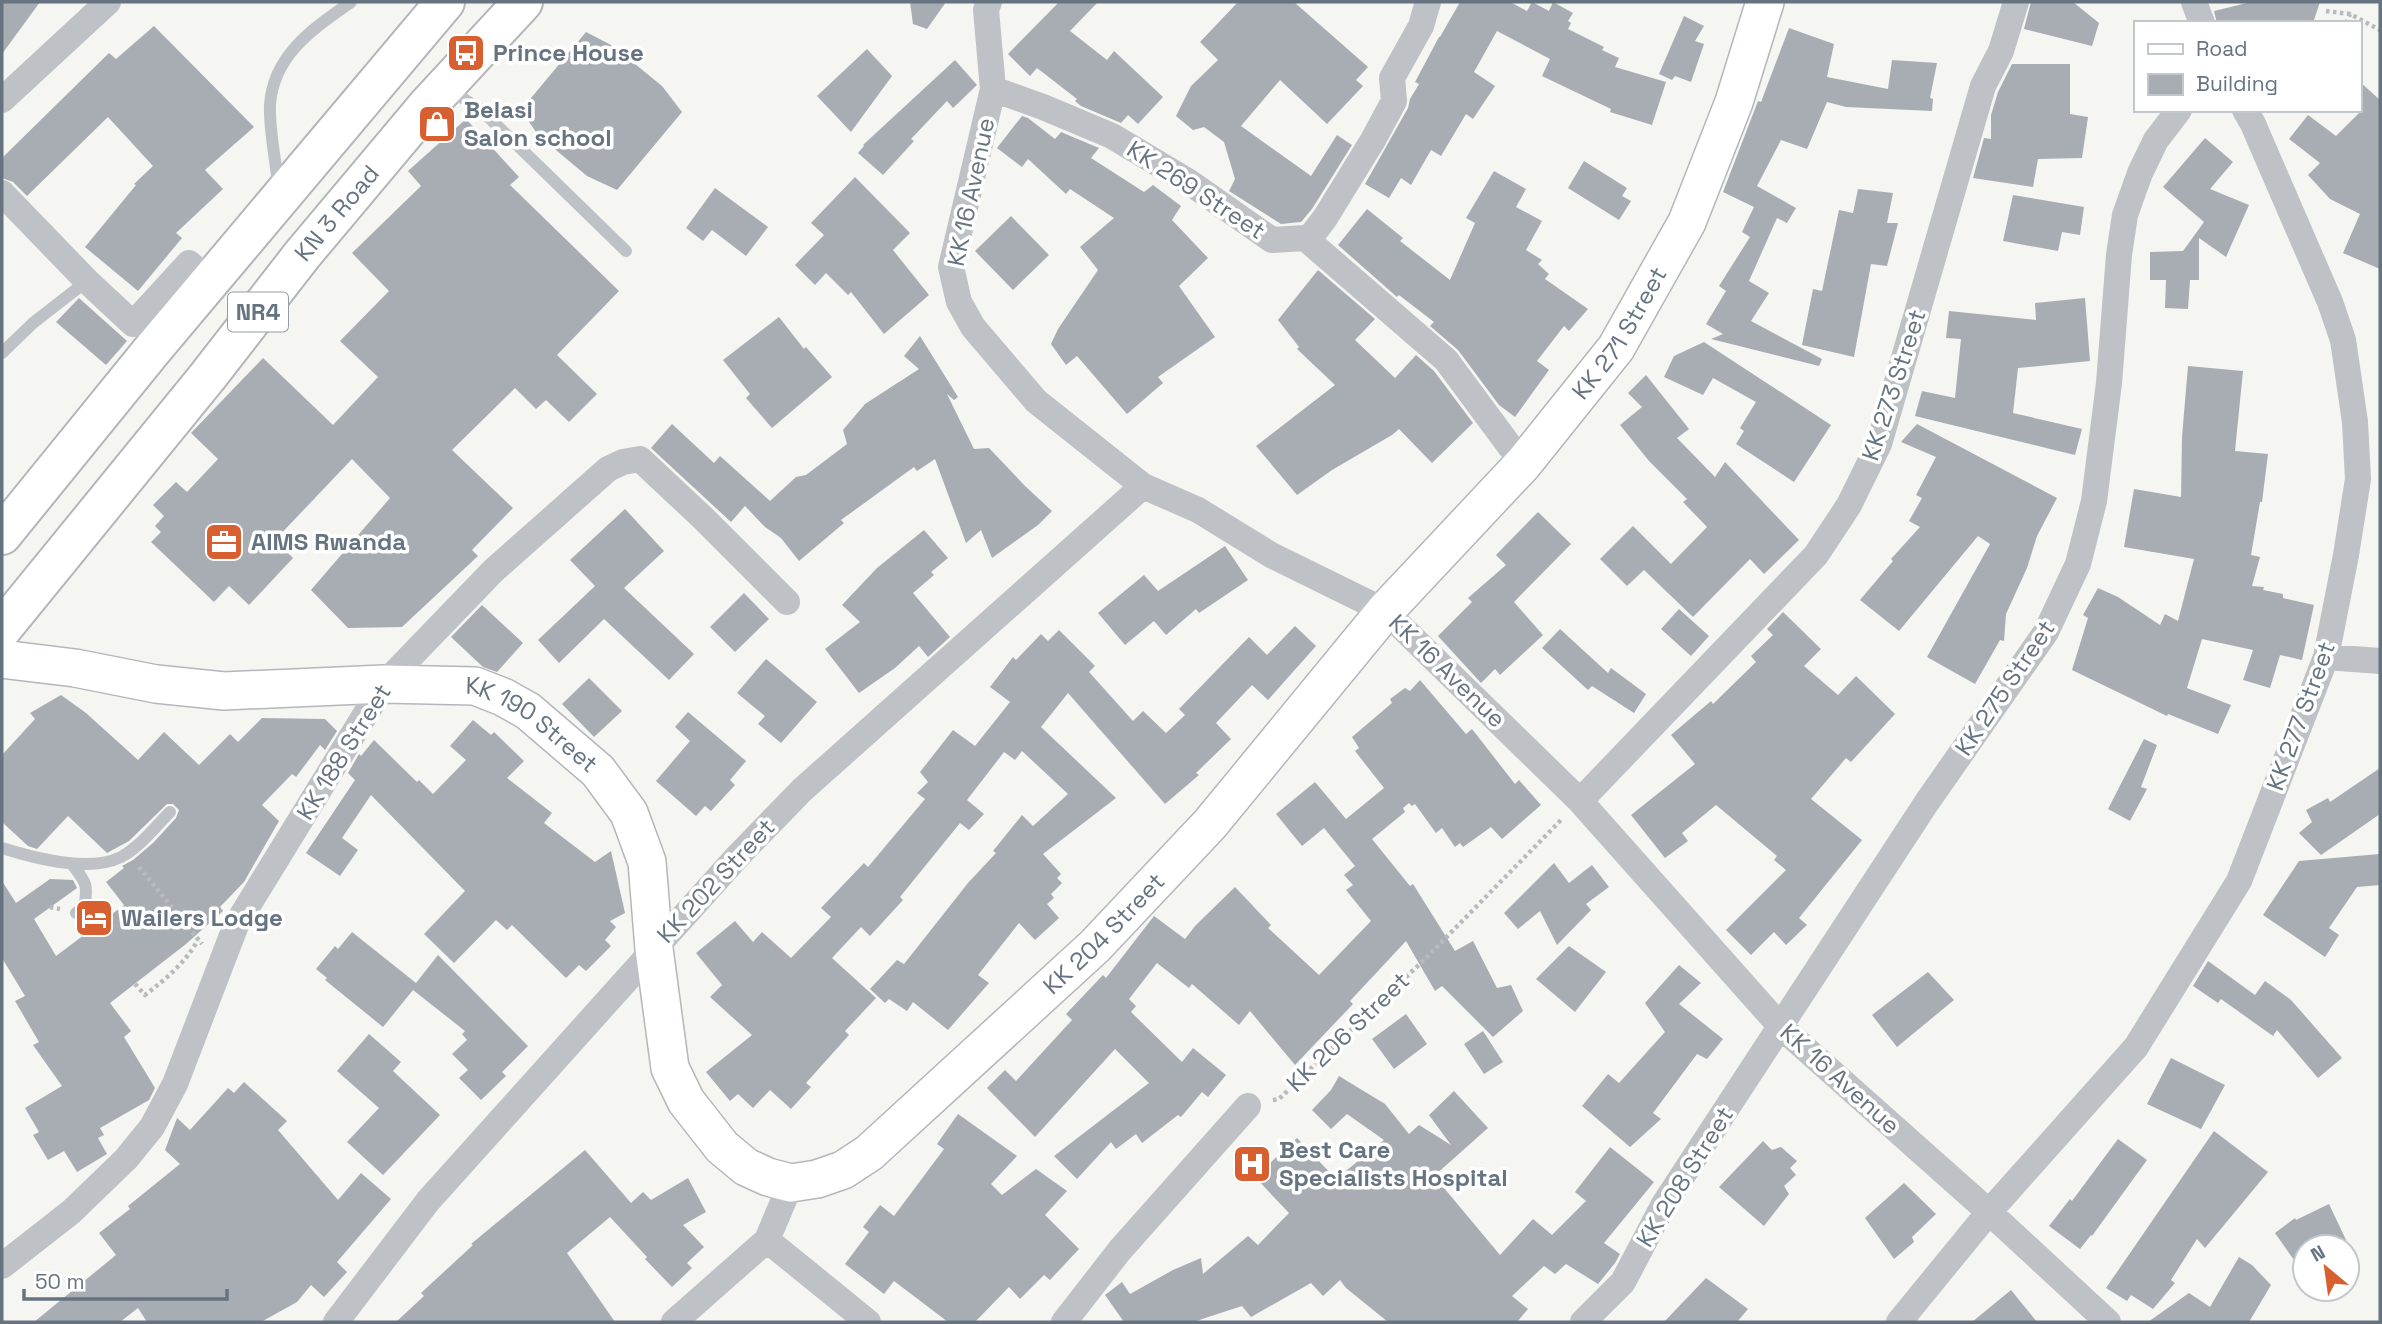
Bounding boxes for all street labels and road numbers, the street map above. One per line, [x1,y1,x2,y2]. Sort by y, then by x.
street label: KK 16 Avenue [940,115,1001,269]
street label: KK 269 Street [1121,133,1271,246]
street label: KN 3 Road [287,158,386,267]
street label: KK 271 Street [1565,261,1674,406]
road number: NR4 [228,292,288,332]
street label: KK 273 Street [1854,305,1933,464]
street label: KK 16 Avenue [1382,607,1512,734]
street label: KK 275 Street [1948,614,2061,762]
street label: KK 277 Street [2259,637,2342,795]
street label: KK 190 Street [465,670,605,779]
street label: KK 188 Street [289,678,398,826]
street label: KK 202 Street [650,812,781,949]
street label: KK 204 Street [1036,866,1171,1001]
street label: KK 206 Street [1280,965,1416,1098]
street label: KK 16 Avenue [1774,1017,1907,1141]
street label: KK 208 Street [1629,1101,1740,1253]

